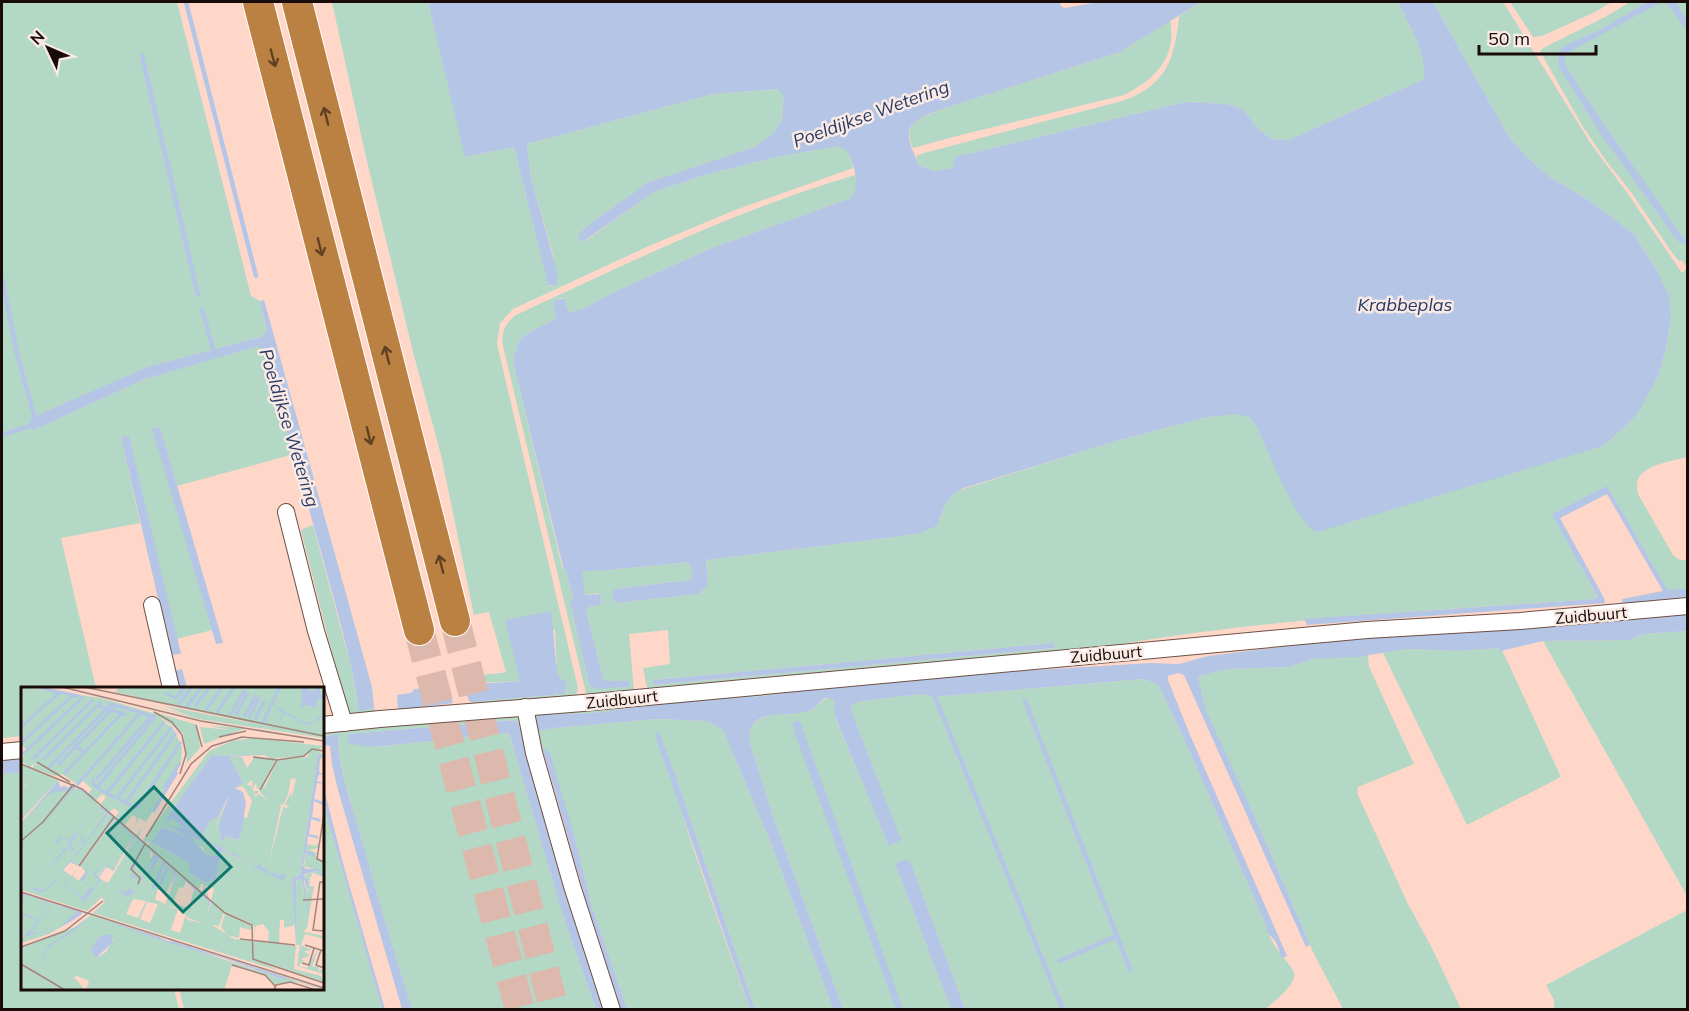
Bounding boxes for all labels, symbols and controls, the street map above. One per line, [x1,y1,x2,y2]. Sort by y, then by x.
north arrow [18,18,78,78]
scale bar [1479,18,1596,56]
text: N [26,26,49,49]
text: 50 m [1488,27,1530,50]
one-way arrow [268,48,279,67]
water label: Poeldijkse Wetering [790,75,952,152]
one-way arrow [320,107,332,126]
one-way arrow [315,237,327,256]
water label: Krabbeplas [1358,293,1452,316]
water label: Poeldijkse Wetering [254,346,325,510]
one-way arrow [381,346,393,365]
one-way arrow [364,426,375,445]
one-way arrow [435,555,446,574]
street label: Zuidbuurt [1554,602,1628,628]
street label: Zuidbuurt [1069,641,1143,667]
street label: Zuidbuurt [585,685,659,713]
inset map [21,687,324,990]

